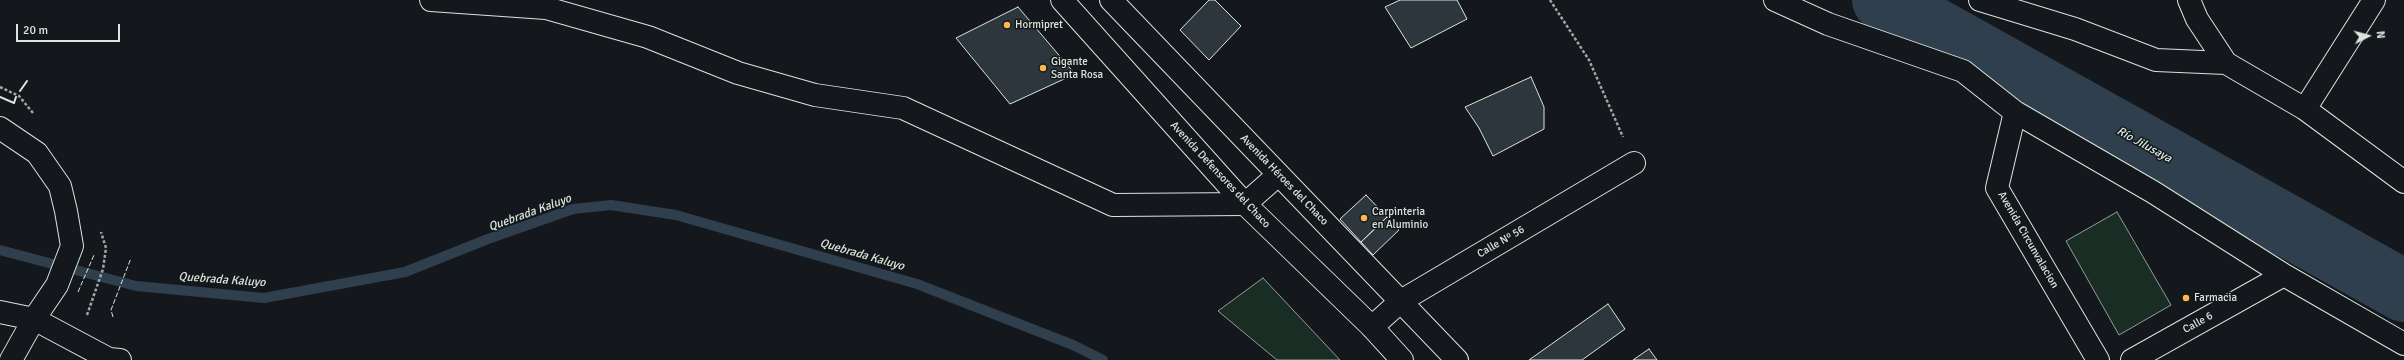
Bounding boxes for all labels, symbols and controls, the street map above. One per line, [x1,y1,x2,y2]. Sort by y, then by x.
scale bar [18,16,122,42]
north arrow [2348,16,2388,56]
place label: Hormipret [1015,18,1063,32]
marker: Hormipret [1002,20,1012,30]
text: 20 m [23,23,48,38]
text: N [2374,30,2387,39]
place label: Gigante Santa Rosa [1051,55,1103,81]
marker: Gigante Santa Rosa [1038,63,1048,73]
street label: Avenida Defensores del Chaco [1167,119,1273,231]
water label: Río Jilusaya [2114,124,2174,166]
street label: Avenida Héroes del Chaco [1237,132,1331,228]
street label: Avenida Circunvalacion [1995,189,2061,291]
water label: Quebrada Kaluyo [487,191,573,235]
place label: Carpinteria en Aluminio [1372,205,1428,231]
marker: Carpinteria en Aluminio [1359,213,1369,223]
street label: Calle Nº 56 [1475,223,1527,261]
water label: Quebrada Kaluyo [818,236,906,274]
water label: Quebrada Kaluyo [178,270,266,290]
place label: Farmacia [2194,291,2237,305]
marker: Farmacia [2181,293,2191,303]
street label: Calle 6 [2181,309,2215,337]

